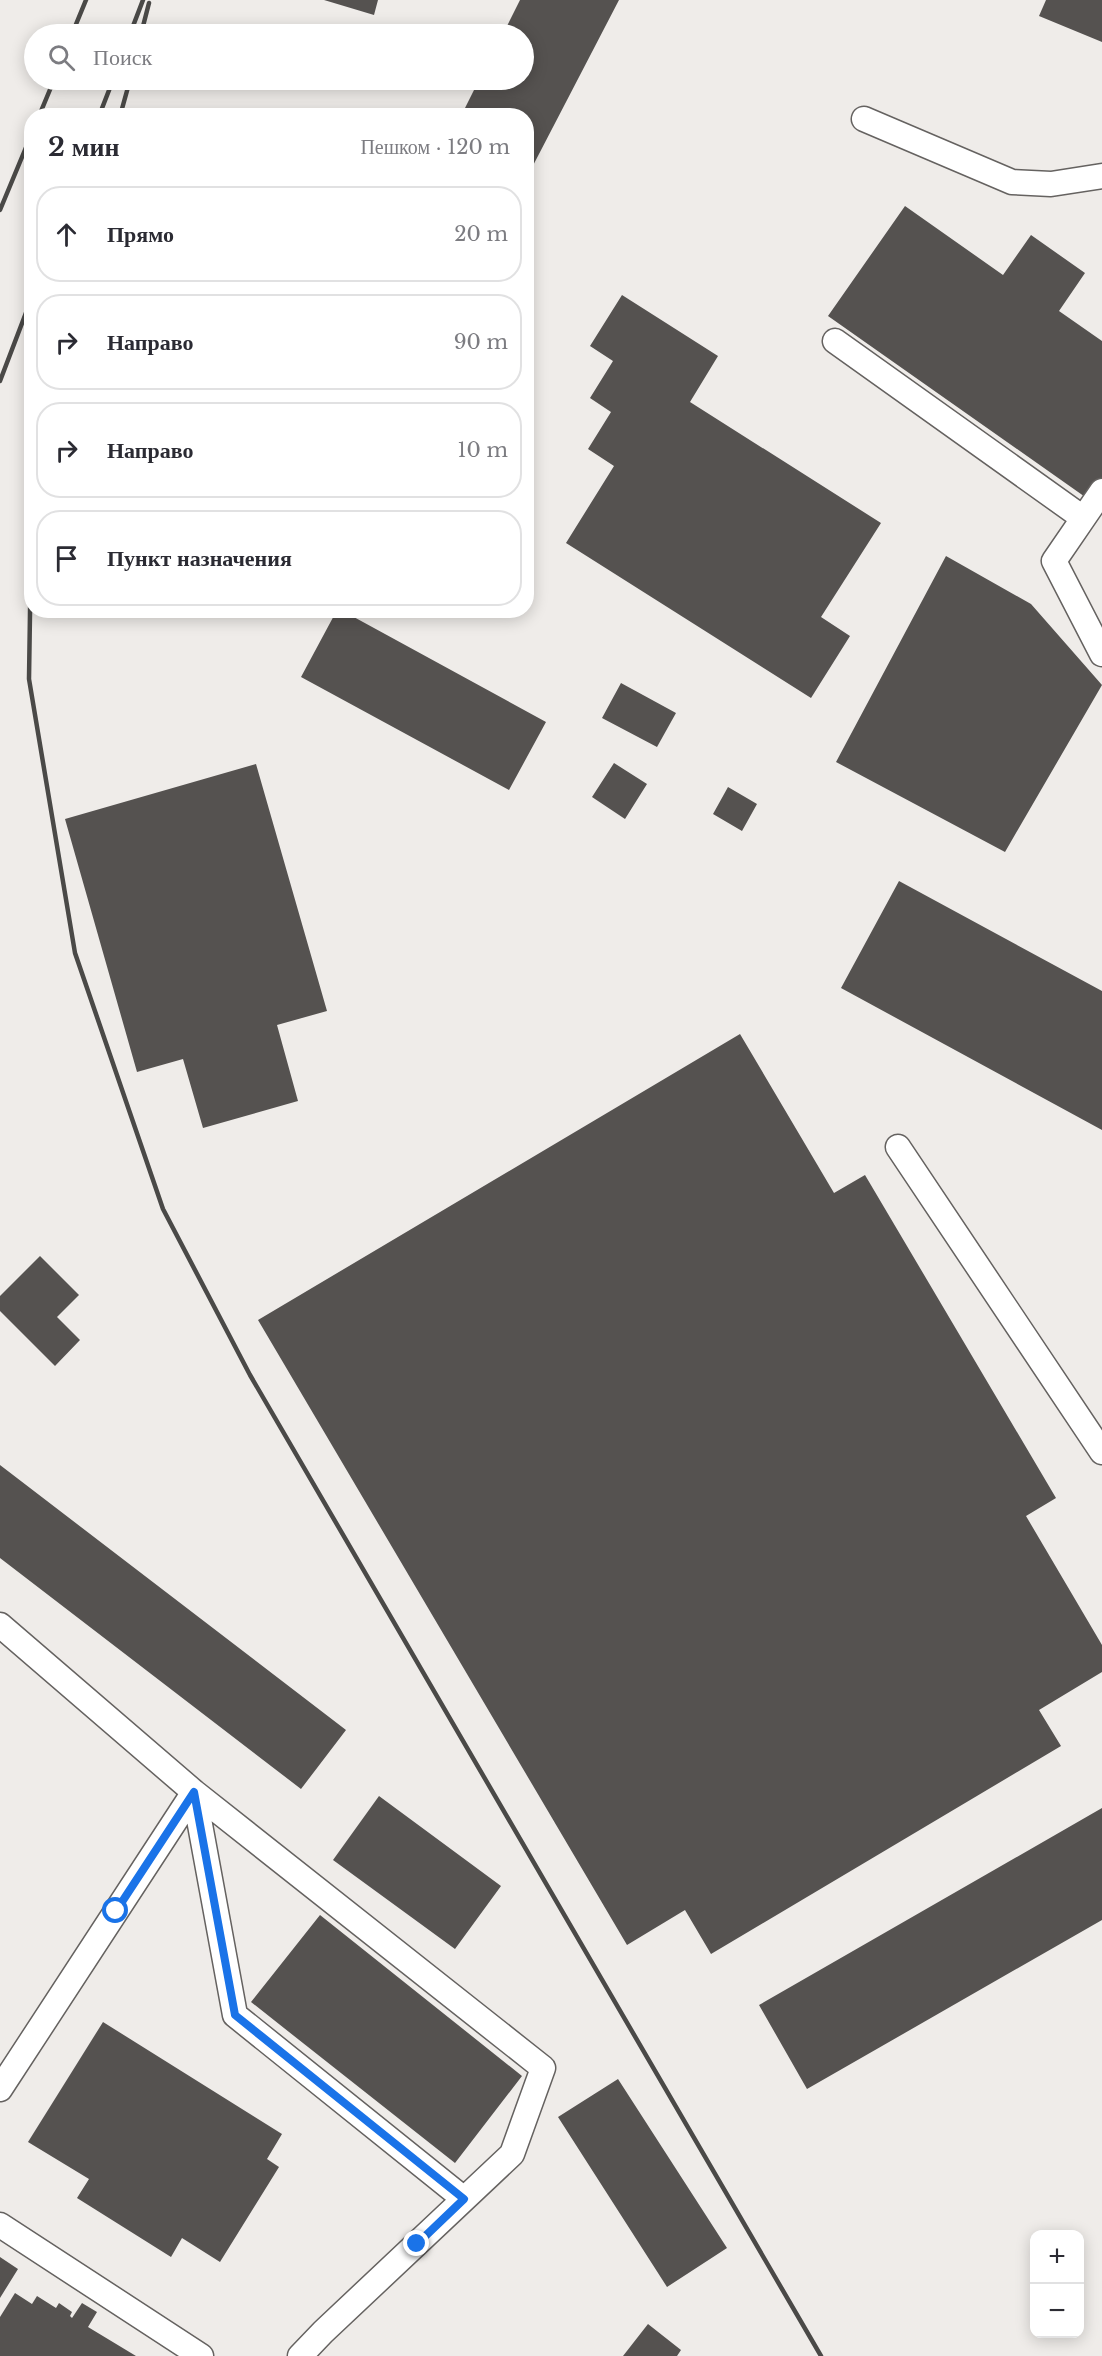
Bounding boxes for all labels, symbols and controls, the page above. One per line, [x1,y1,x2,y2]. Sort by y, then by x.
search box [24,24,534,90]
icon: search [45,41,78,74]
text: Поиск [93,44,152,71]
text: 2 мин [48,131,120,163]
text: Пешком · 120 m [360,135,510,159]
icon: ahead [50,218,83,251]
text: Прямо [107,221,174,248]
text: 20 m [454,222,508,246]
icon: right [50,326,83,359]
text: Направо [107,329,193,356]
text: 90 m [454,330,508,354]
icon: right [50,434,83,467]
text: Направо [107,437,193,464]
text: 10 m [458,438,508,462]
icon: arrive [50,542,83,575]
text: Пункт назначения [107,545,292,572]
route start [102,1897,128,1923]
route end [403,2230,429,2256]
map controls [1030,2230,1084,2338]
button: + [1030,2230,1084,2284]
button: − [1030,2284,1084,2338]

